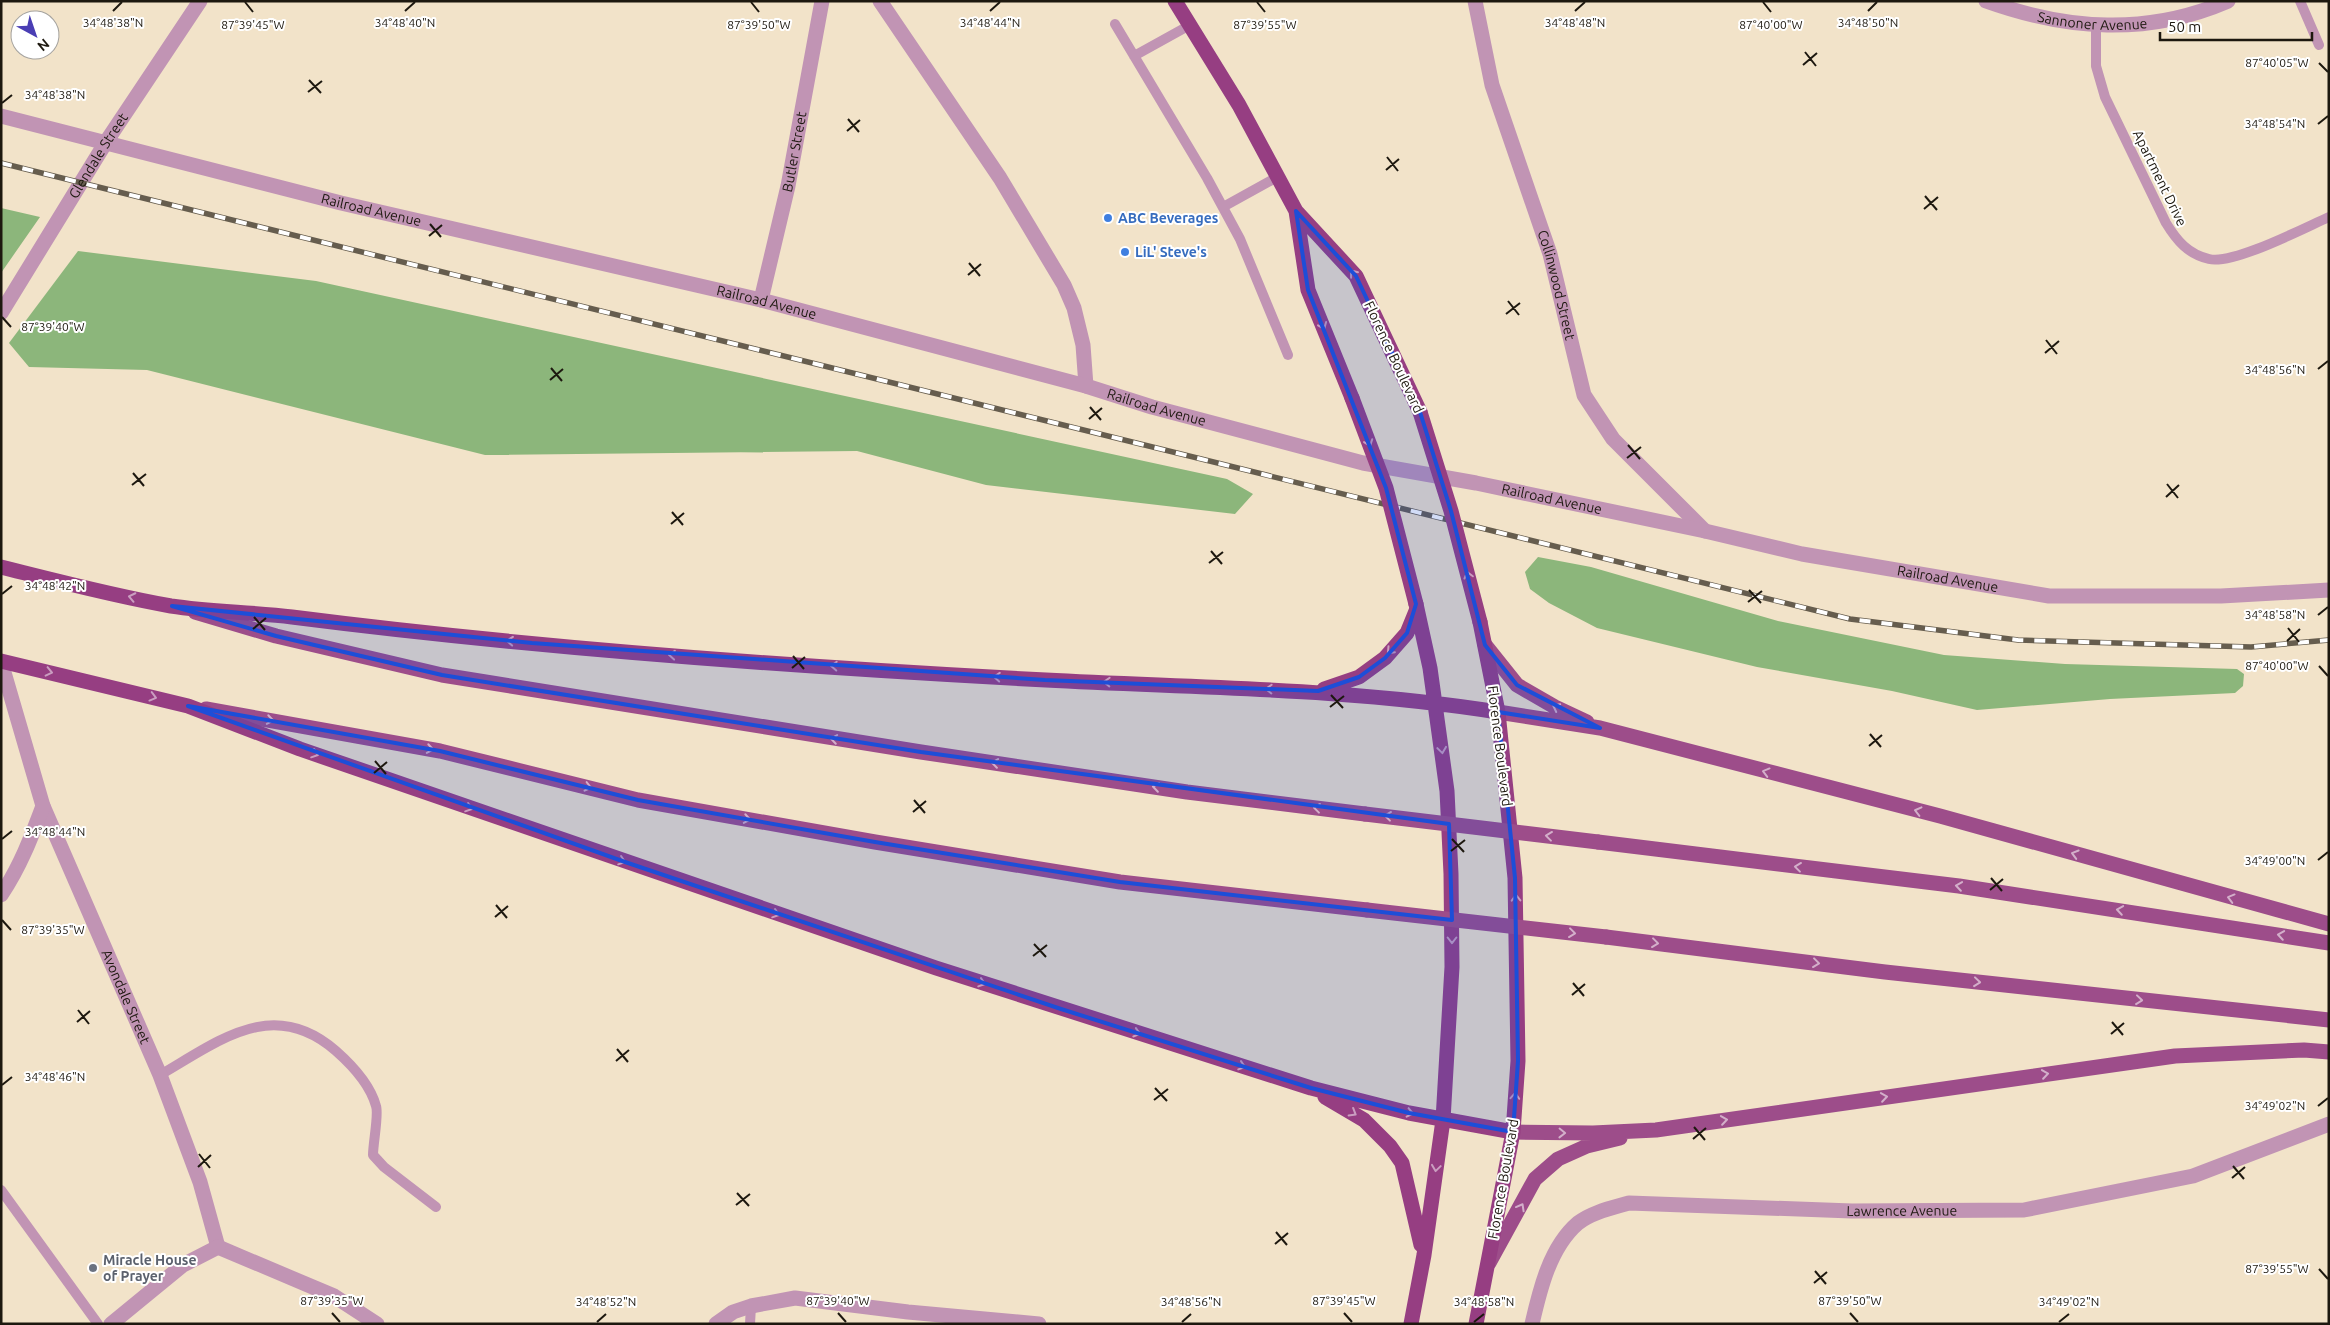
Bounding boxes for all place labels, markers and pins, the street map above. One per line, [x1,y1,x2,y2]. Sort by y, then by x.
place label: ABC Beverages [1118,210,1219,226]
marker: ABC Beverages [1102,212,1114,224]
place label: LiL' Steve's [1135,244,1207,260]
marker: LiL' Steve's [1119,246,1131,258]
place label: Miracle House of Prayer [103,1252,197,1284]
marker: Miracle House of Prayer [87,1262,99,1274]

